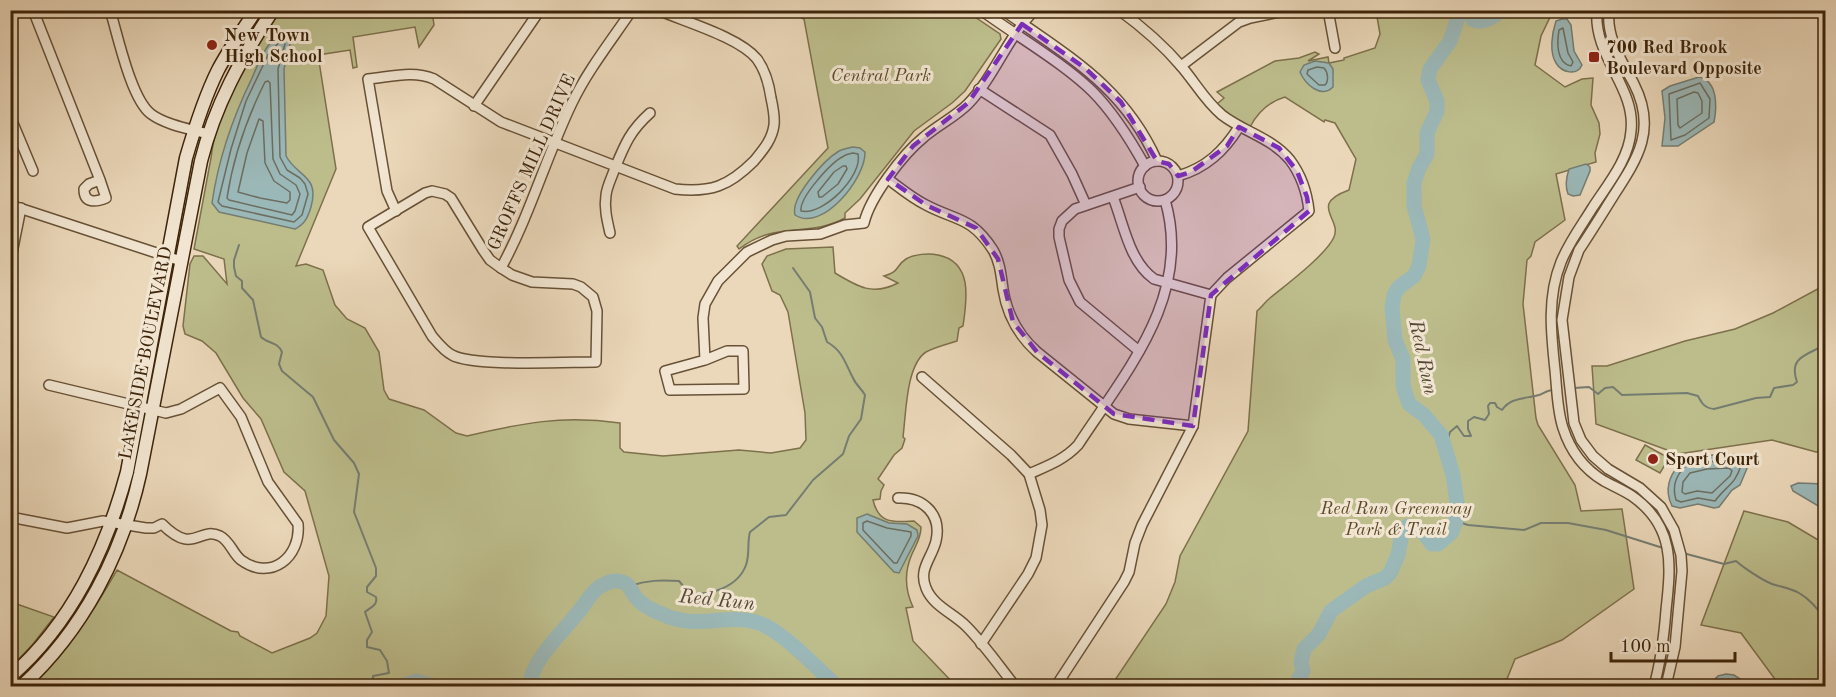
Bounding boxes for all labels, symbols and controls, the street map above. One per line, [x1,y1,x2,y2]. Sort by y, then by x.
place label: New Town High School [224,27,323,66]
marker: New Town High School [205,38,219,52]
place label: 700 Red Brook Boulevard Opposite [1606,39,1762,78]
marker: 700 Red Brook Boulevard Opposite [1587,50,1601,64]
park label: Central Park [831,67,931,85]
street label: GROFFS MILL DRIVE [485,72,579,253]
street label: LAKESIDE BOULEVARD [116,245,175,461]
water label: Red Run [1404,317,1440,397]
place label: Sport Court [1665,451,1760,469]
marker: Sport Court [1646,452,1660,466]
park label: Red Run Greenway Park & Trail [1319,500,1472,539]
water label: Red Run [677,587,756,615]
scale bar [1611,625,1736,663]
text: 100 m [1620,638,1671,656]

